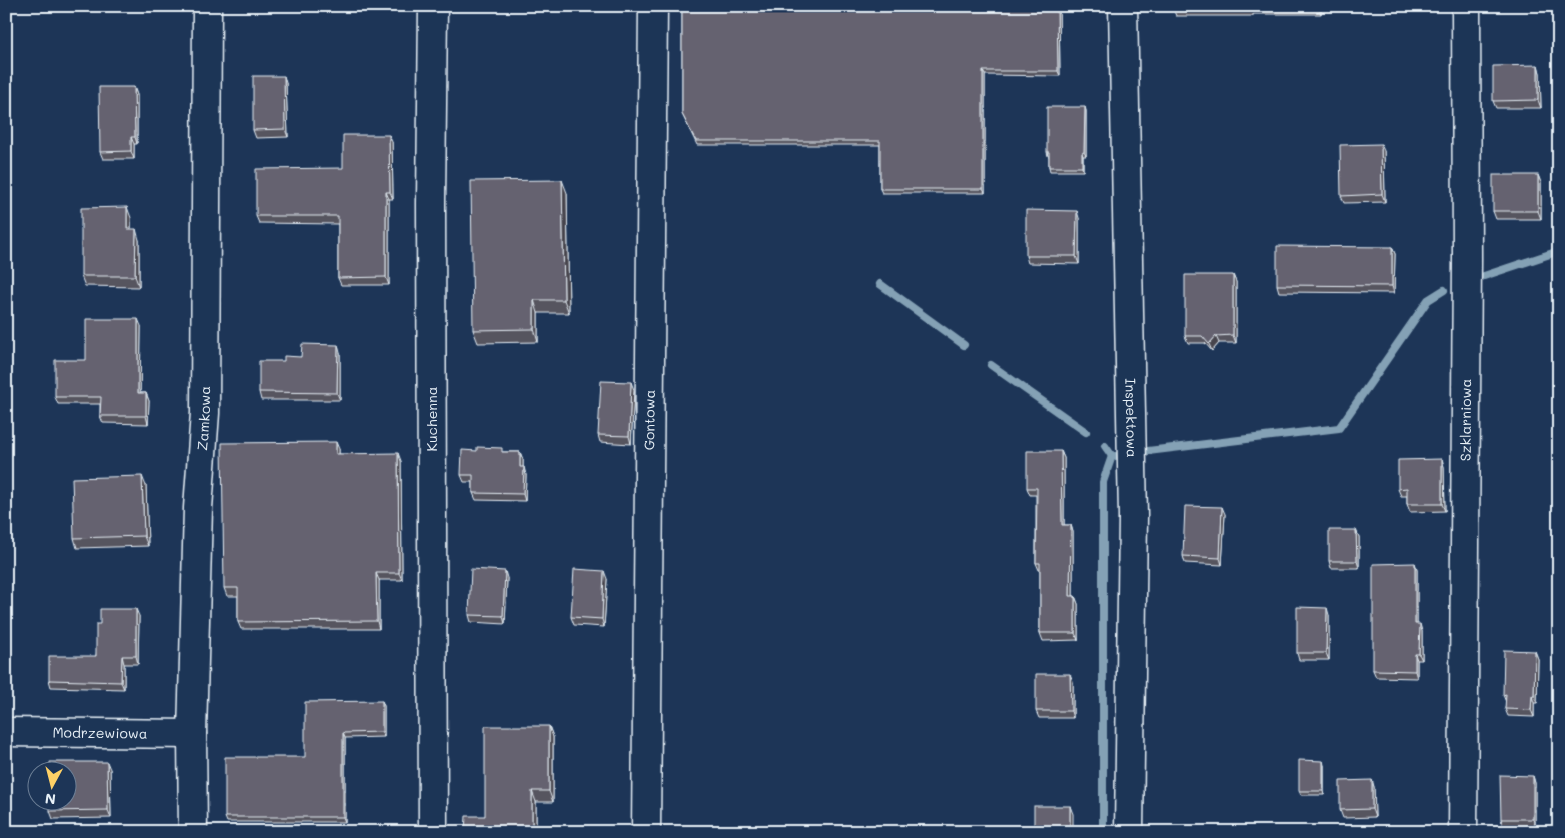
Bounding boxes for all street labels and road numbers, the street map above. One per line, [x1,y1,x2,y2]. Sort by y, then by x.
street label: Inspektowa [1121,378,1142,458]
street label: Szklarniowa [1456,379,1475,461]
street label: Zamkowa [192,386,214,451]
street label: Kuchenna [422,386,441,452]
street label: Gontowa [639,390,659,450]
street label: Modrzewiowa [52,723,148,743]

